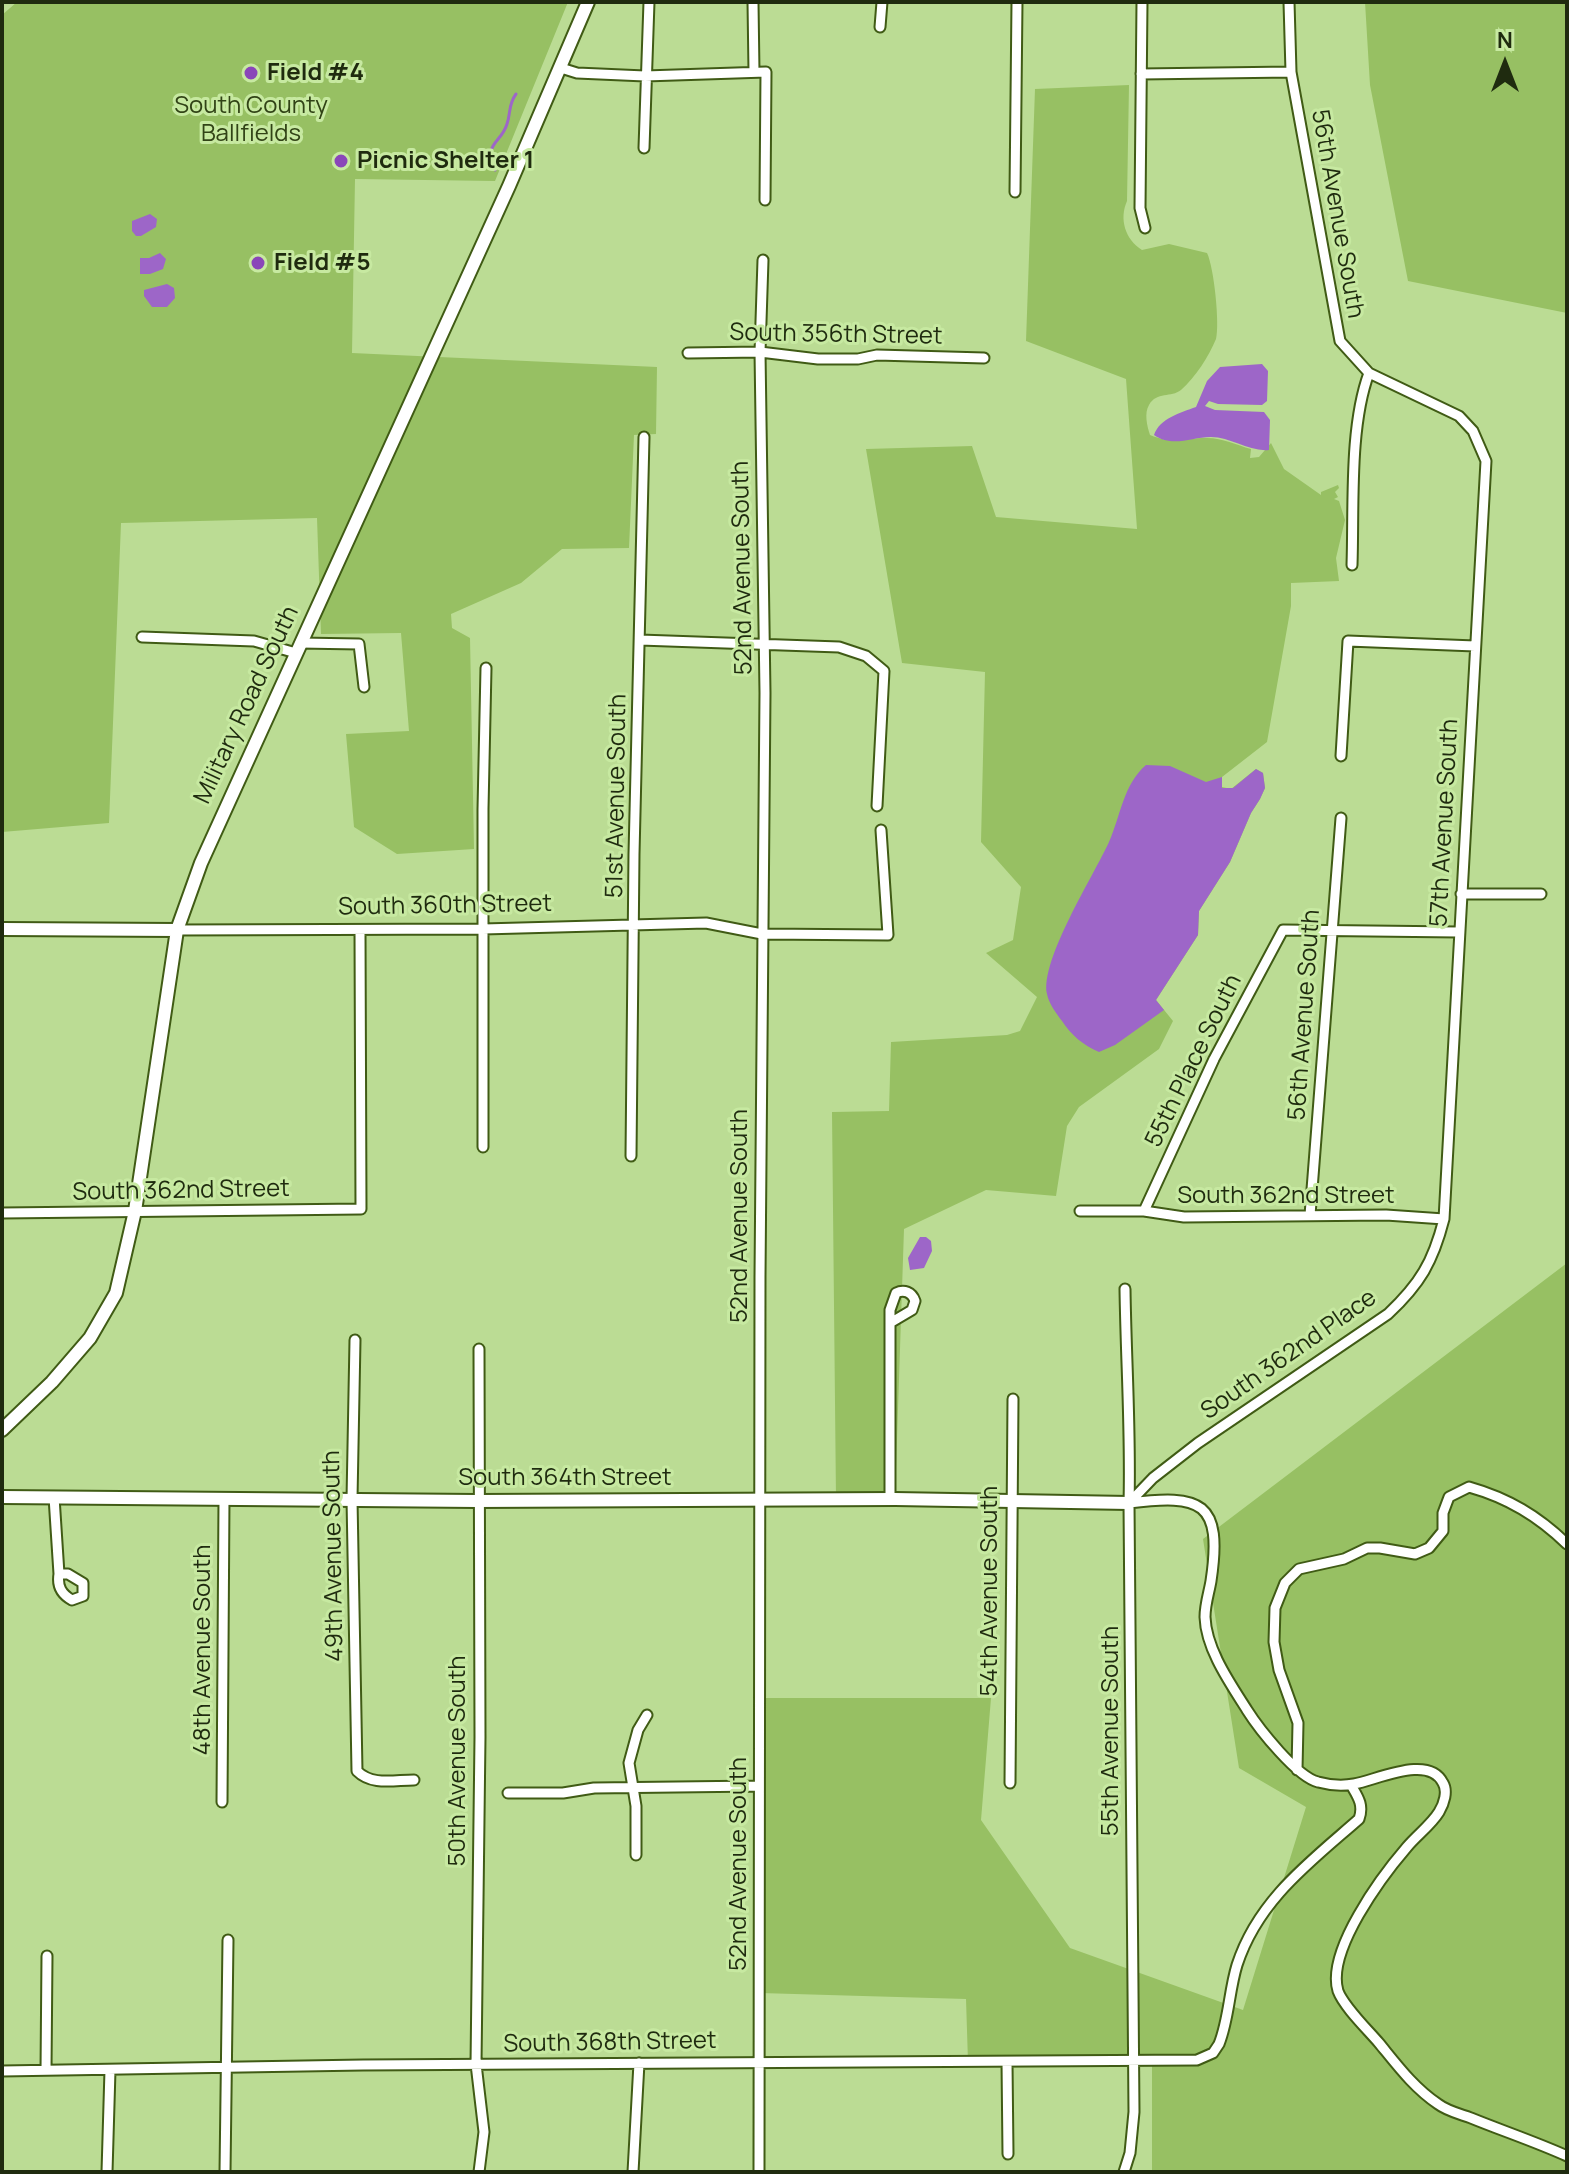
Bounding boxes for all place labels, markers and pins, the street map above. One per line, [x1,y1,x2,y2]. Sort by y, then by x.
place label: Field #4 [267,59,364,87]
marker: Field #4 [242,64,260,82]
place label: Picnic Shelter 1 [357,147,534,175]
marker: Picnic Shelter 1 [332,152,350,170]
place label: Field #5 [274,249,371,277]
marker: Field #5 [249,254,267,272]

